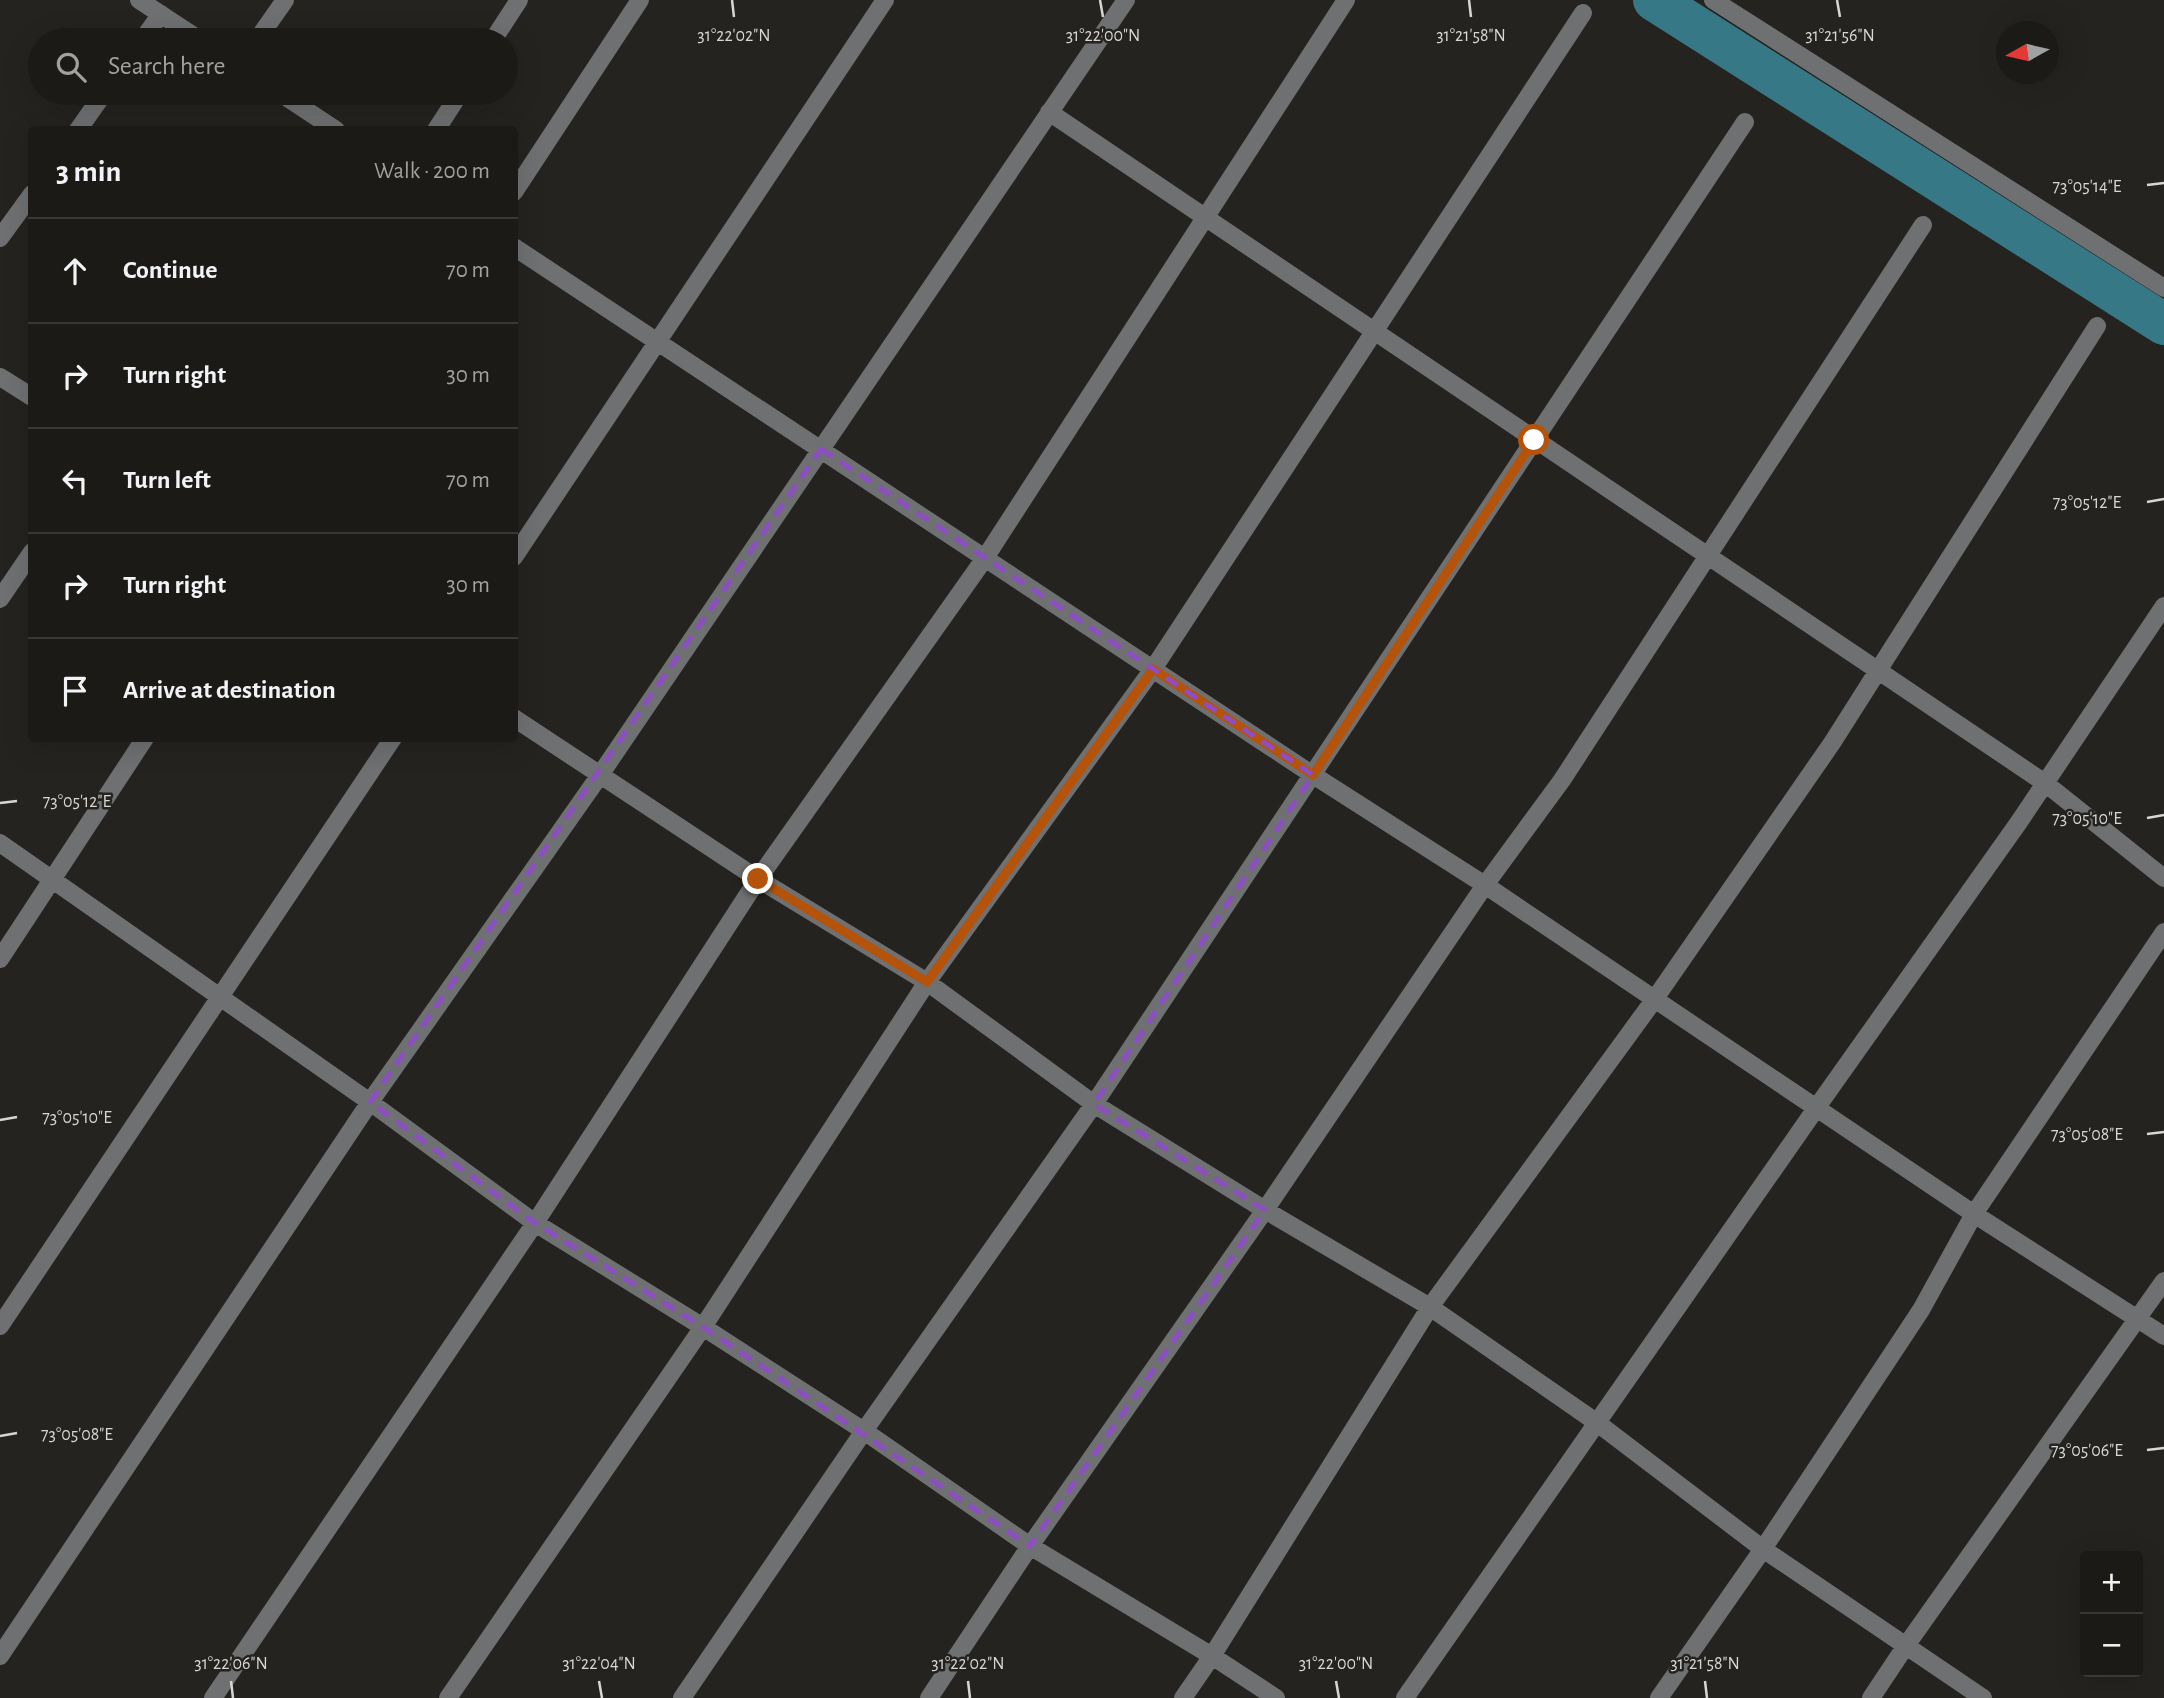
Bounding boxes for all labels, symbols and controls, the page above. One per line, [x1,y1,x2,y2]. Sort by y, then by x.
north arrow [1996,21,2059,84]
text: 31°22'02"N [697,27,771,45]
text: 31°22'00"N [1066,27,1140,45]
text: 31°21'58"N [1436,27,1506,45]
text: 31°21'56"N [1805,27,1875,45]
search box [28,28,518,105]
icon: search [52,48,90,86]
text: Search here [108,53,226,79]
text: 3 min [56,157,121,187]
text: Walk · 200 m [374,160,490,183]
text: 73°05'14"E [2053,178,2122,196]
icon: ahead [56,252,94,290]
text: Continue [123,257,218,283]
text: 70 m [446,259,490,282]
icon: right [56,357,94,395]
text: Turn right [123,362,226,388]
text: 30 m [446,364,490,387]
route start [1518,424,1549,455]
icon: left [56,462,94,500]
text: Turn left [123,467,211,493]
text: 70 m [446,469,490,492]
text: 73°05'12"E [2053,494,2121,512]
icon: right [56,567,94,605]
text: Turn right [123,572,226,598]
text: 30 m [446,574,490,597]
icon: arrive [56,672,94,710]
text: Arrive at destination [123,677,336,703]
text: 73°05'12"E [43,793,111,811]
text: 73°05'10"E [2052,810,2122,828]
route end [742,863,773,894]
text: 73°05'10"E [42,1109,112,1127]
text: 73°05'08"E [2051,1126,2123,1144]
text: 73°05'08"E [41,1426,113,1444]
text: 73°05'06"E [2051,1442,2123,1460]
map controls [2080,1551,2143,1677]
button: + [2080,1551,2143,1614]
button: − [2080,1614,2143,1677]
text: 31°22'06"N [194,1655,268,1673]
text: 31°22'04"N [562,1655,636,1673]
text: 31°22'02"N [931,1655,1005,1673]
text: 31°22'00"N [1299,1655,1373,1673]
text: 31°21'58"N [1670,1655,1740,1673]

